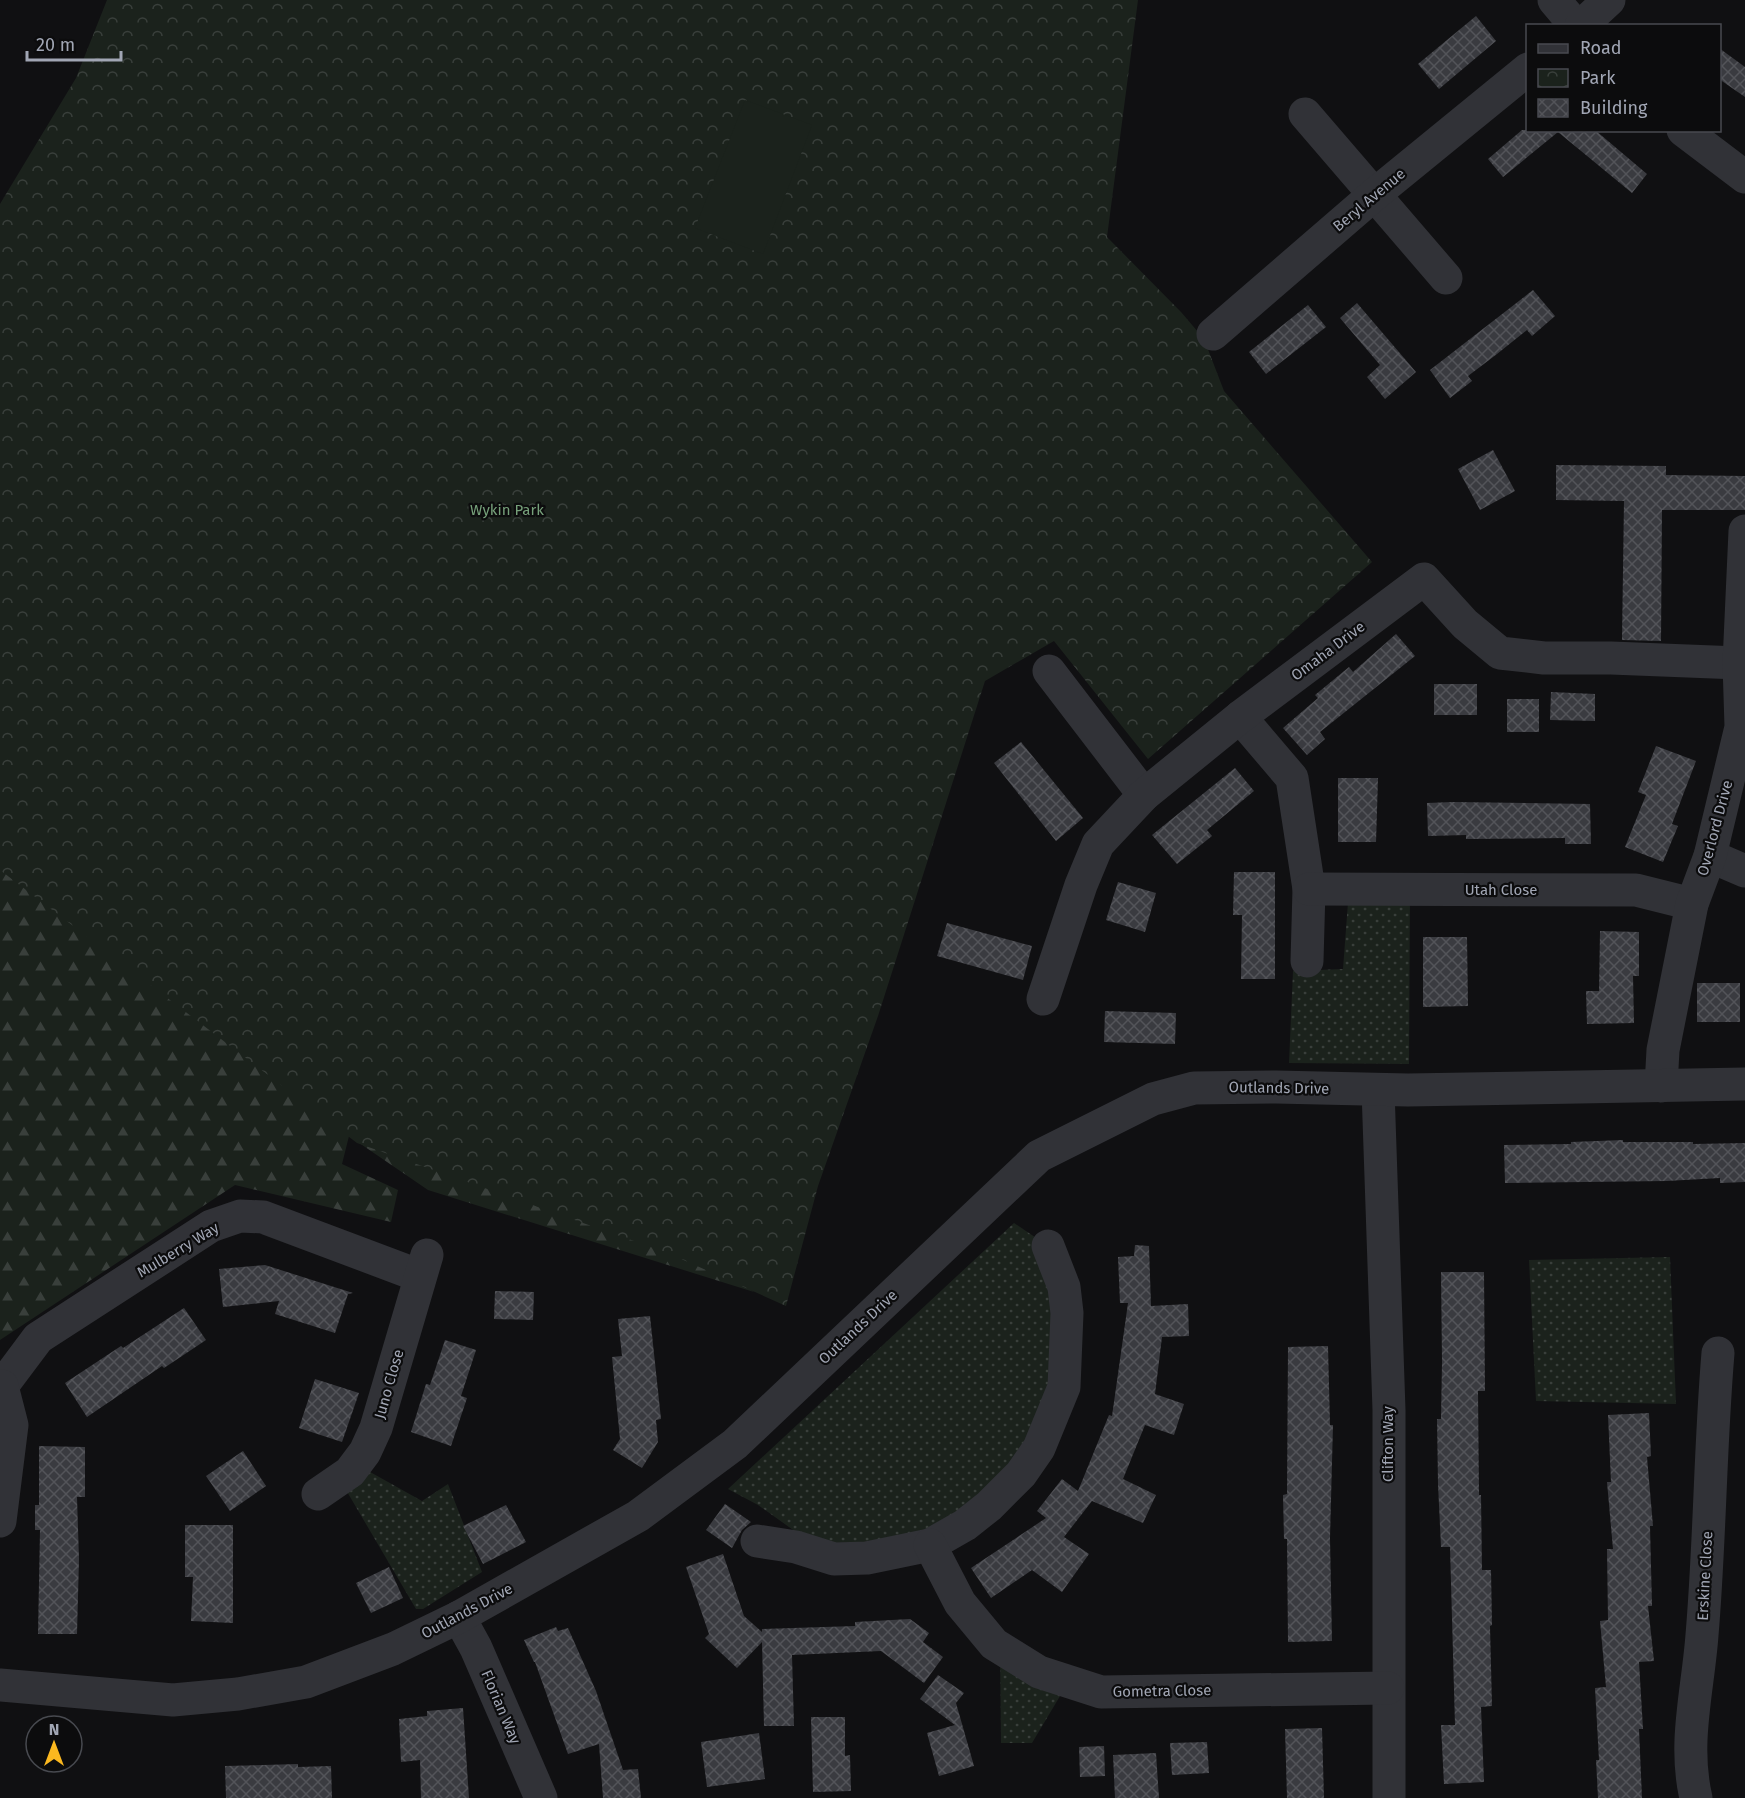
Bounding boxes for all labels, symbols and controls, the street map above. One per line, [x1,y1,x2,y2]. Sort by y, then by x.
scale bar [27,24,122,62]
legend [1526,24,1721,132]
text: 20 m [36,34,75,56]
text: Road [1580,37,1622,59]
text: Park [1580,67,1616,89]
text: Building [1580,97,1648,119]
street label: Beryl Avenue [1329,165,1409,235]
park label: Wykin Park [470,501,544,519]
street label: Omaha Drive [1288,617,1368,685]
street label: Overlord Drive [1694,778,1736,878]
street label: Utah Close [1465,881,1537,899]
street label: Outlands Drive [1228,1078,1330,1098]
street label: Mulberry Way [134,1218,223,1281]
street label: Outlands Drive [815,1286,901,1368]
street label: Juno Close [371,1347,407,1421]
street label: Clifton Way [1379,1405,1397,1482]
street label: Erskine Close [1694,1531,1716,1621]
street label: Outlands Drive [418,1579,516,1643]
street label: Florian Way [477,1667,525,1747]
street label: Gometra Close [1113,1681,1211,1701]
north arrow [24,1714,84,1774]
text: N [49,1720,59,1739]

